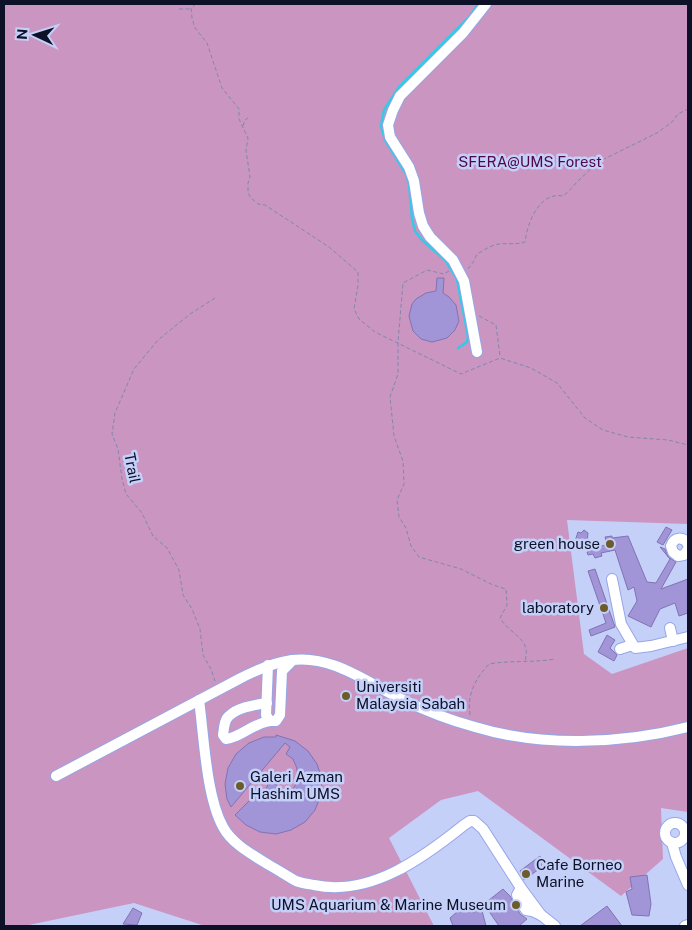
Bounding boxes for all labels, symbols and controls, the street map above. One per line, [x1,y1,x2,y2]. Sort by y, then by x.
north arrow [10,10,60,60]
text: N [14,28,30,40]
park label: SFERA@UMS Forest [458,153,602,170]
street label: Trail [121,451,144,485]
place label: green house [514,535,600,552]
marker: green house [604,538,616,550]
place label: laboratory [522,599,594,616]
marker: laboratory [598,602,610,614]
place label: Universiti Malaysia Sabah [356,678,465,712]
marker: Universiti Malaysia Sabah [340,690,352,702]
place label: Galeri Azman Hashim UMS [250,768,343,802]
marker: Galeri Azman Hashim UMS [234,780,246,792]
place label: Cafe Borneo Marine [536,856,622,890]
marker: Cafe Borneo Marine [520,868,532,880]
place label: UMS Aquarium & Marine Museum [271,896,506,913]
marker: UMS Aquarium & Marine Museum [510,899,522,911]

